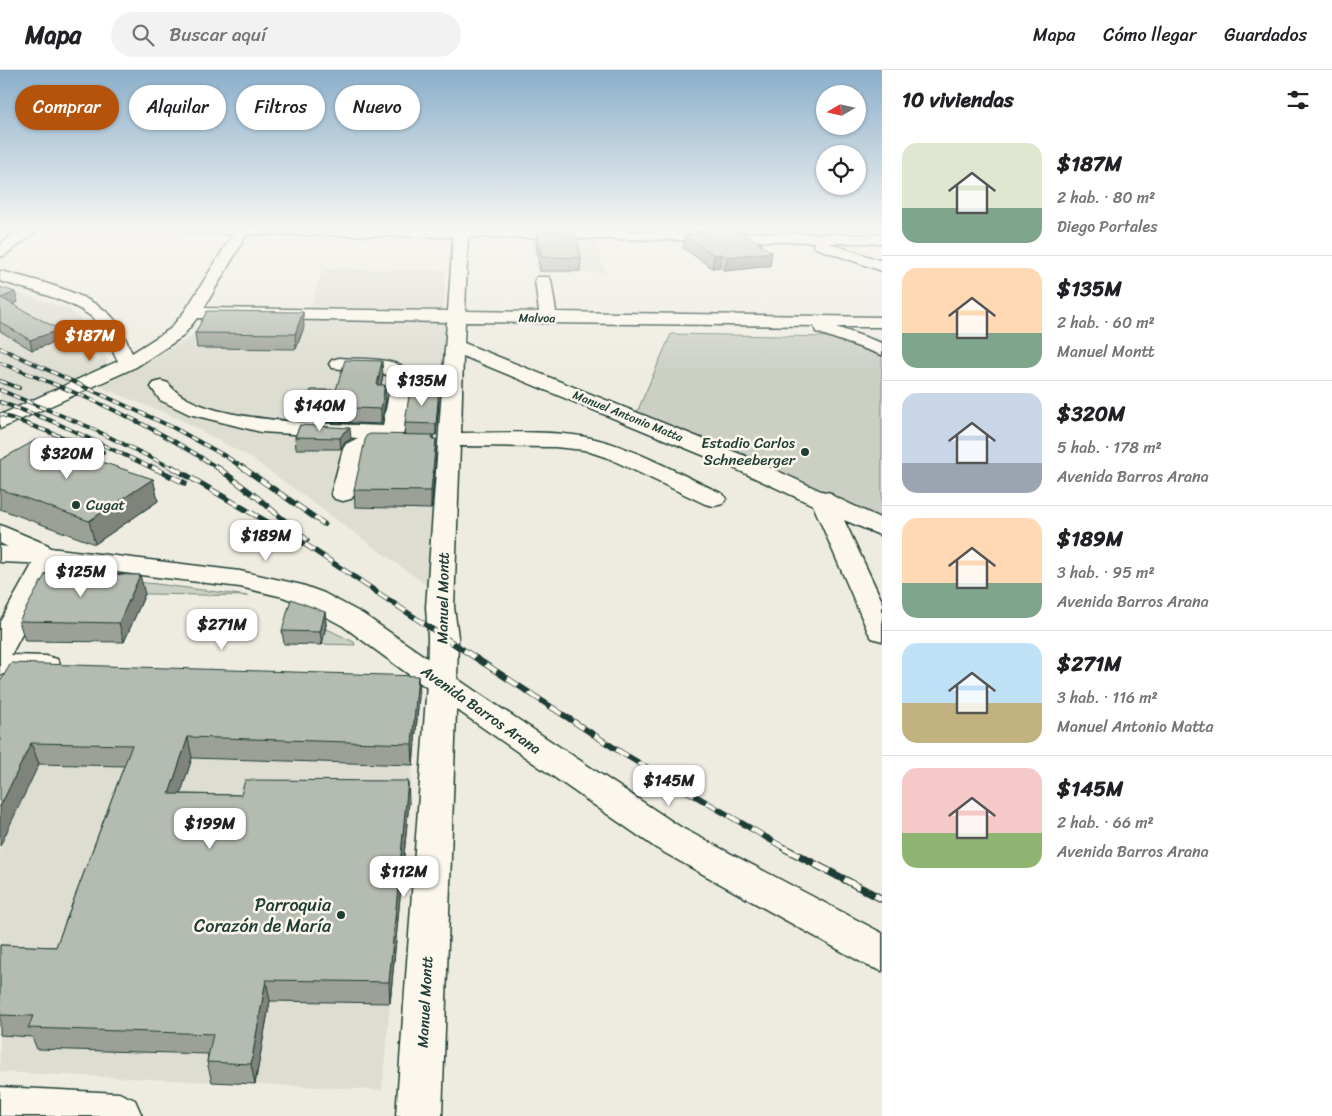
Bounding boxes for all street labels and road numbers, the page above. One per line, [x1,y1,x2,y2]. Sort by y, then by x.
street label: Malvoa [518,307,556,329]
street label: Manuel Antonio Matta [569,384,687,449]
street label: Manuel Montt [429,551,457,644]
street label: Avenida Barros Arana [414,658,547,762]
street label: Manuel Montt [410,955,440,1048]

